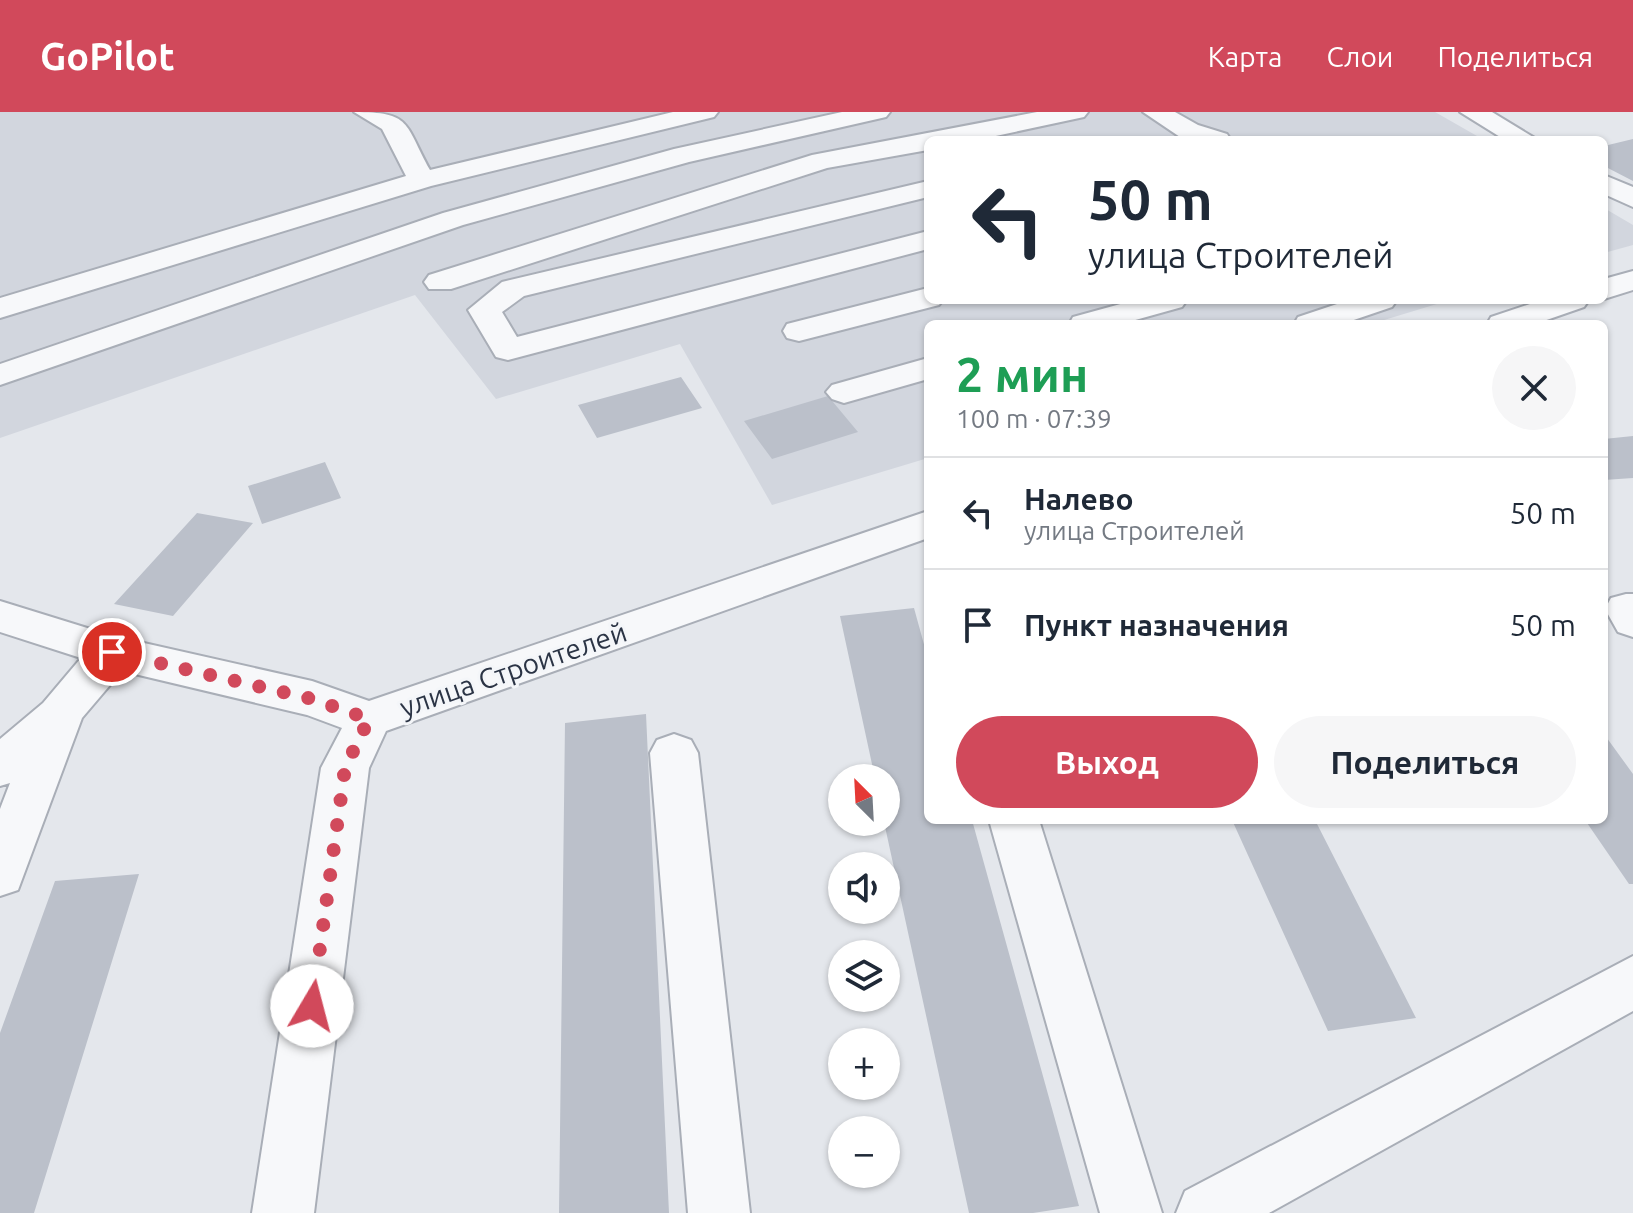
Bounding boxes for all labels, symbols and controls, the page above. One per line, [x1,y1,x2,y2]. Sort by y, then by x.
text: GoPilot [40,35,175,77]
text: Карта [1208,41,1282,72]
text: Слои [1326,41,1393,72]
text: Поделиться [1437,41,1593,72]
icon: left [956,168,1060,272]
text: 50 m [1088,168,1213,231]
text: улица Строителей [1088,234,1394,275]
button: close [1492,346,1576,430]
text: 2 мин [956,347,1088,401]
text: 100 m · 07:39 [956,404,1112,433]
text: Налево [1024,482,1134,516]
icon: left [956,491,1000,535]
text: 50 m [1509,496,1576,530]
text: улица Строителей [1024,516,1245,545]
icon: arrive [956,603,1000,647]
text: Пункт назначения [1024,608,1289,642]
text: 50 m [1509,608,1576,642]
street label: улица Строителей [396,616,630,722]
pin [78,618,146,686]
icon: arrive [90,630,134,674]
button: Выход [956,716,1258,808]
button: Поделиться [1274,716,1576,808]
north arrow [828,764,900,836]
map controls [828,764,900,1188]
button: sound [828,852,900,924]
button: layers [828,940,900,1012]
position arrow [270,964,354,1048]
button: + [828,1028,900,1100]
button: − [828,1116,900,1188]

